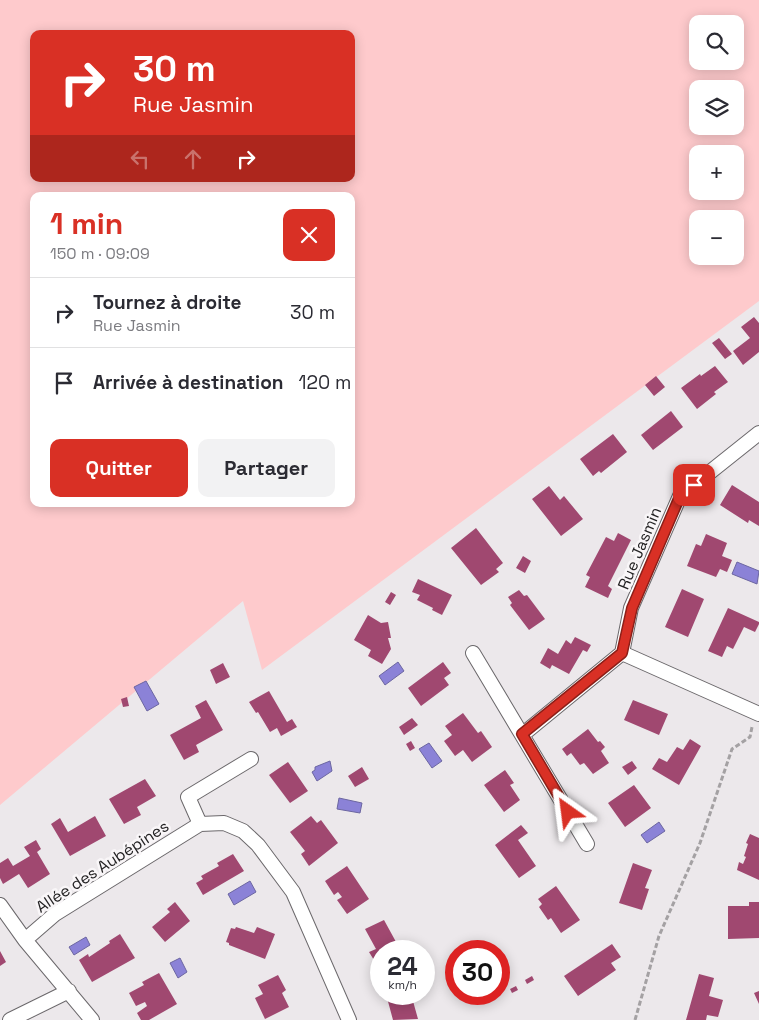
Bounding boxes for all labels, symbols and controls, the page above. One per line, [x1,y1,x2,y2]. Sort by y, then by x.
map controls [689,15,744,265]
button: search [689,15,744,70]
text: 30 m [133,47,216,91]
icon: right [50,50,115,115]
button: layers [689,80,744,135]
text: Rue Jasmin [133,90,253,118]
icon: left [126,145,154,173]
icon: ahead [179,145,207,173]
icon: right [232,145,260,173]
button: + [689,145,744,200]
text: 1 min [50,204,123,243]
button: close [283,209,335,261]
button: − [689,210,744,265]
text: 150 m · 09:09 [50,243,150,264]
text: Tournez à droite [93,290,242,315]
icon: right [50,299,78,327]
text: 30 m [290,300,335,325]
text: Rue Jasmin [93,315,181,336]
icon: arrive [50,369,78,397]
text: Arrivée à destination [93,370,283,395]
text: 120 m [298,370,351,395]
button: Quitter [50,439,188,497]
button: Partager [198,439,335,497]
pin [673,464,715,506]
icon: arrive [680,471,708,499]
street label: Rue Jasmin [613,504,666,593]
position arrow [541,785,593,837]
street label: Allée des Aubépines [32,815,173,917]
speed limit sign: 30 [445,940,510,1005]
text: 24 [387,950,418,982]
text: km/h [388,977,417,993]

